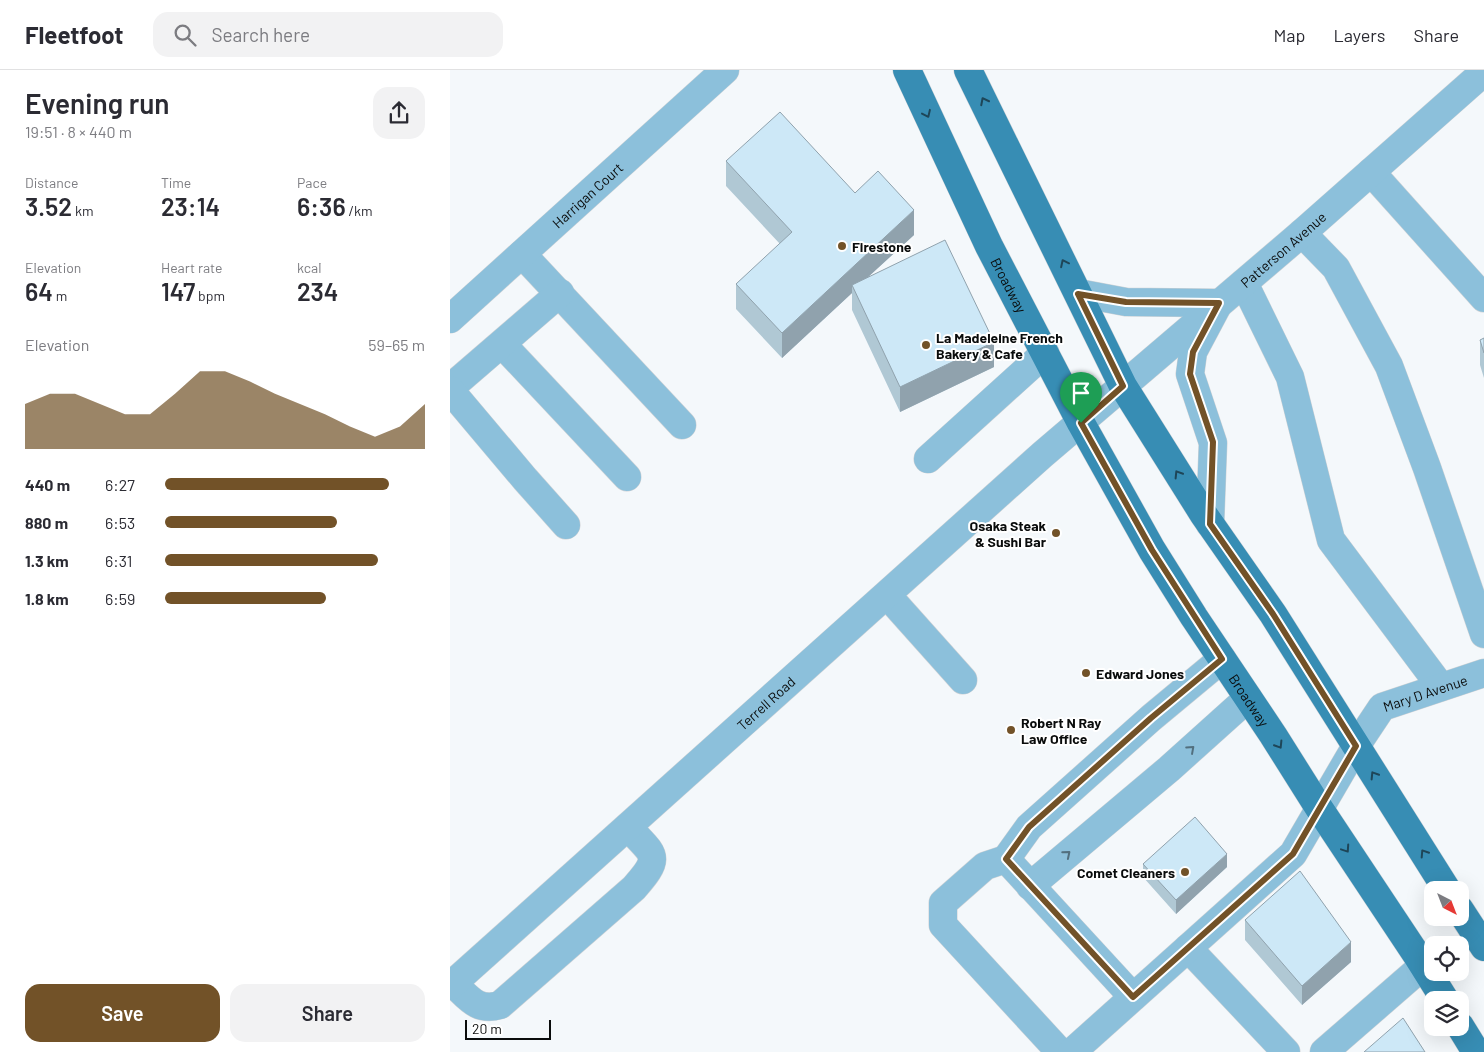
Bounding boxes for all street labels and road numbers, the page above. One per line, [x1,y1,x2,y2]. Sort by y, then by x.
street label: Harrigan Court [548,159,626,231]
street label: Patterson Avenue [1237,208,1329,291]
street label: Broadway [988,254,1031,316]
street label: Broadway [1226,670,1273,730]
street label: Mary D Avenue [1381,671,1469,715]
street label: Terrell Road [733,672,798,733]

